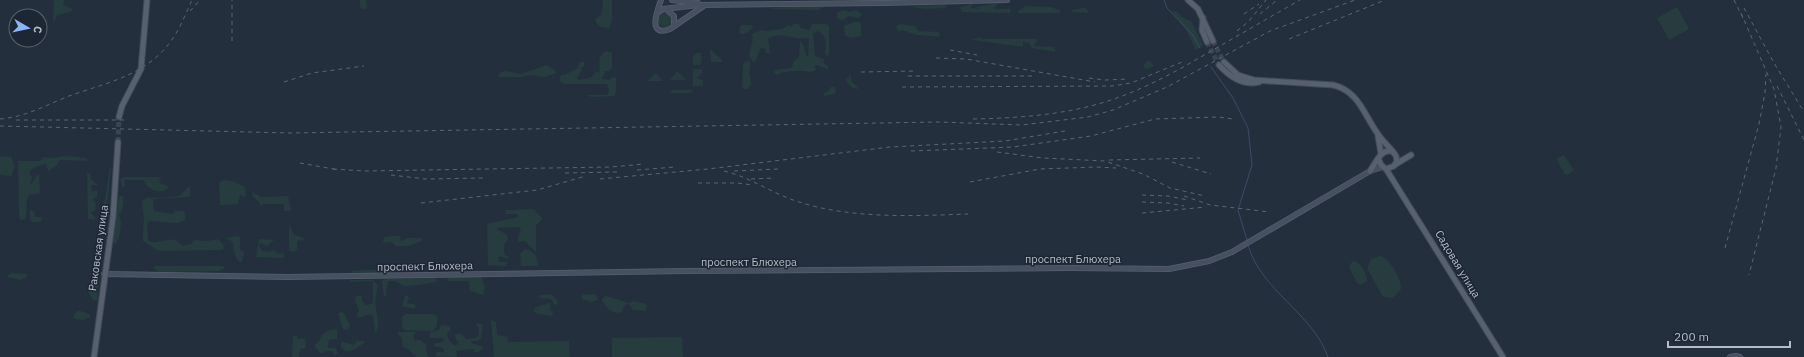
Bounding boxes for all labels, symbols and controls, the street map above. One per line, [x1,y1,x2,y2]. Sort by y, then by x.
north arrow [8,8,48,48]
text: С [30,25,45,34]
street label: Раковская улица [85,204,111,292]
street label: Садовая улица [1432,228,1484,301]
street label: проспект Блюхера [1025,252,1121,266]
street label: проспект Блюхера [701,255,797,269]
street label: проспект Блюхера [377,258,473,274]
scale bar [1668,323,1790,349]
text: 200 m [1674,329,1709,344]

